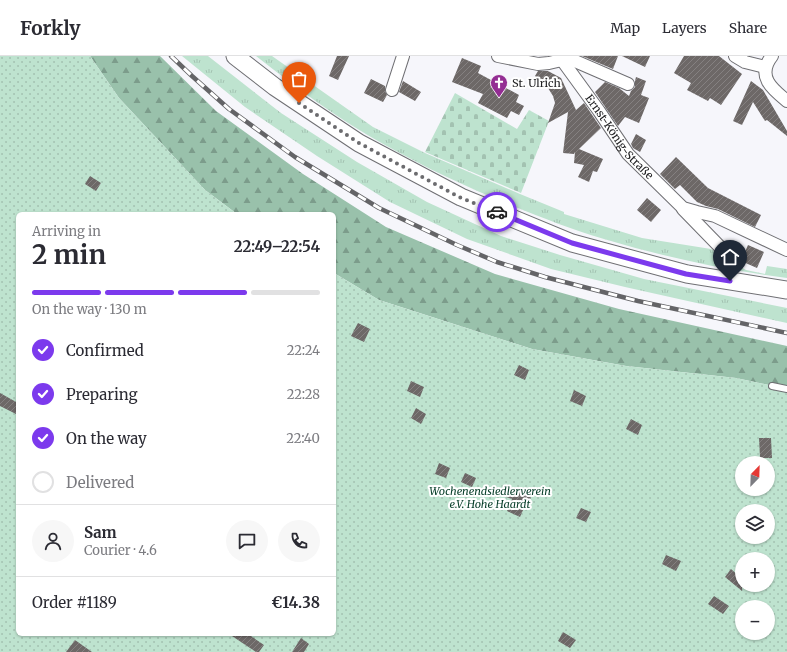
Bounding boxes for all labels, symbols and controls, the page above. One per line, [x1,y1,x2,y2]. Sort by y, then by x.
text: Forkly [20,16,81,40]
text: Map [610,19,640,37]
text: Layers [662,19,707,37]
text: Share [729,19,767,37]
pin [282,62,316,103]
icon: bag [288,68,310,90]
church icon: St. Ulrich [489,73,509,98]
place label: St. Ulrich [512,76,561,90]
street label: Ernst-König-Straße [582,92,657,182]
courier [477,192,517,232]
icon: car [486,201,508,223]
text: Arriving in [32,223,101,240]
text: 22:49–22:54 [234,237,320,256]
text: 2 min [32,238,106,271]
pin [713,240,747,281]
icon: home [719,246,741,268]
text: On the way · 130 m [32,301,147,318]
icon: check [32,339,54,361]
text: Confirmed [66,341,144,360]
text: 22:24 [287,342,320,359]
icon: check [32,383,54,405]
text: Preparing [66,385,138,404]
text: 22:28 [287,386,320,403]
icon: check [32,427,54,449]
text: On the way [66,429,147,448]
text: 22:40 [286,430,320,447]
north arrow [735,456,775,496]
map controls [735,456,775,640]
text: Delivered [66,473,134,492]
park label: Wochenendsiedlerverein e.V. Hohe Haardt [429,484,551,511]
button: layers [735,504,775,544]
button: person [32,520,74,562]
button: chat [226,520,268,562]
button: phone [278,520,320,562]
text: Sam [84,523,117,542]
text: Courier · 4.6 [84,542,157,559]
button: + [735,552,775,592]
text: Order #1189 [32,593,117,612]
text: €14.38 [271,593,320,612]
button: − [735,600,775,640]

